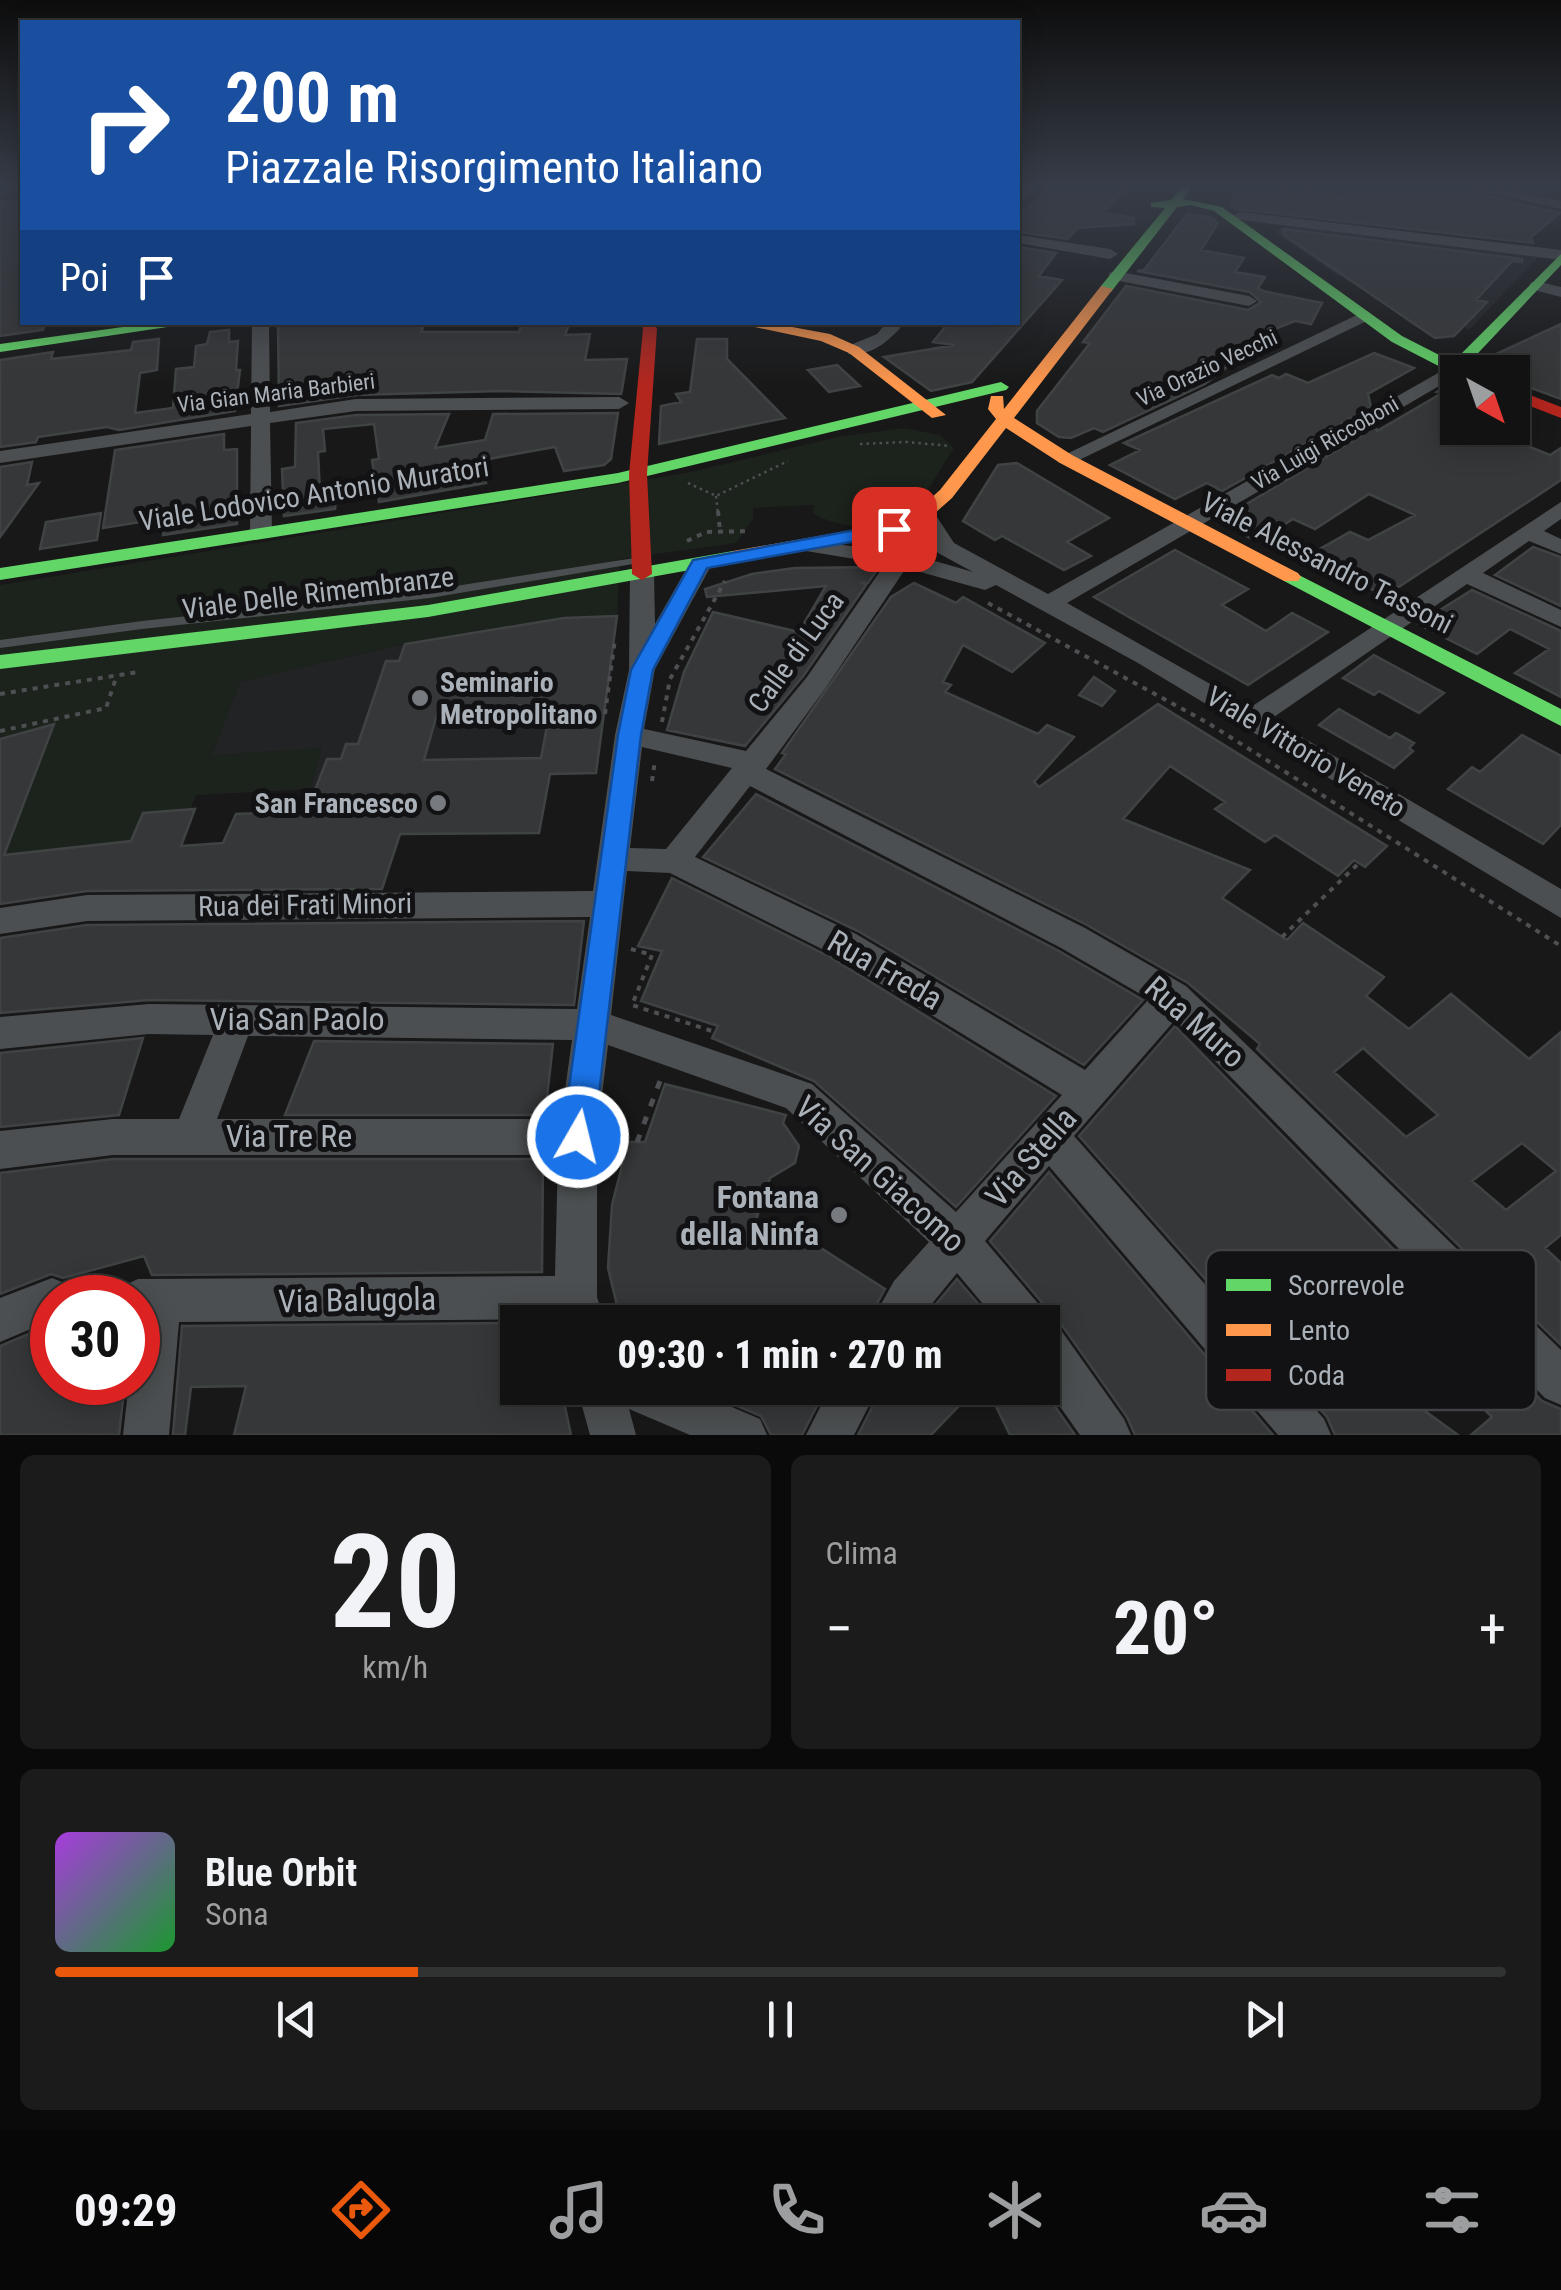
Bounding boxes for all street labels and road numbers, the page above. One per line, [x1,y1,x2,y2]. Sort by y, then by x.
street label: Via Orazio Vecchi [1133,325,1281,411]
street label: Via Gian Maria Barbieri [176,368,376,418]
street label: Via Luigi Riccoboni [1247,391,1403,495]
street label: Viale Lodovico Antonio Muratori [137,450,491,538]
street label: Viale Alessandro Tassoni [1196,485,1458,641]
street label: Viale Delle Rimembranze [180,560,456,626]
street label: Calle di Luca [741,585,851,719]
street label: Viale Vittorio Veneto [1200,680,1412,824]
street label: Rua dei Frati Minori [198,887,412,923]
street label: Rua Freda [821,922,949,1018]
street label: Rua Muro [1137,968,1253,1076]
street label: Via San Paolo [209,1000,385,1038]
street label: Via San Giacomo [787,1088,973,1260]
street label: Via Stella [978,1100,1084,1214]
street label: Via Tre Re [226,1117,352,1155]
street label: Via Balugola [278,1280,436,1320]

